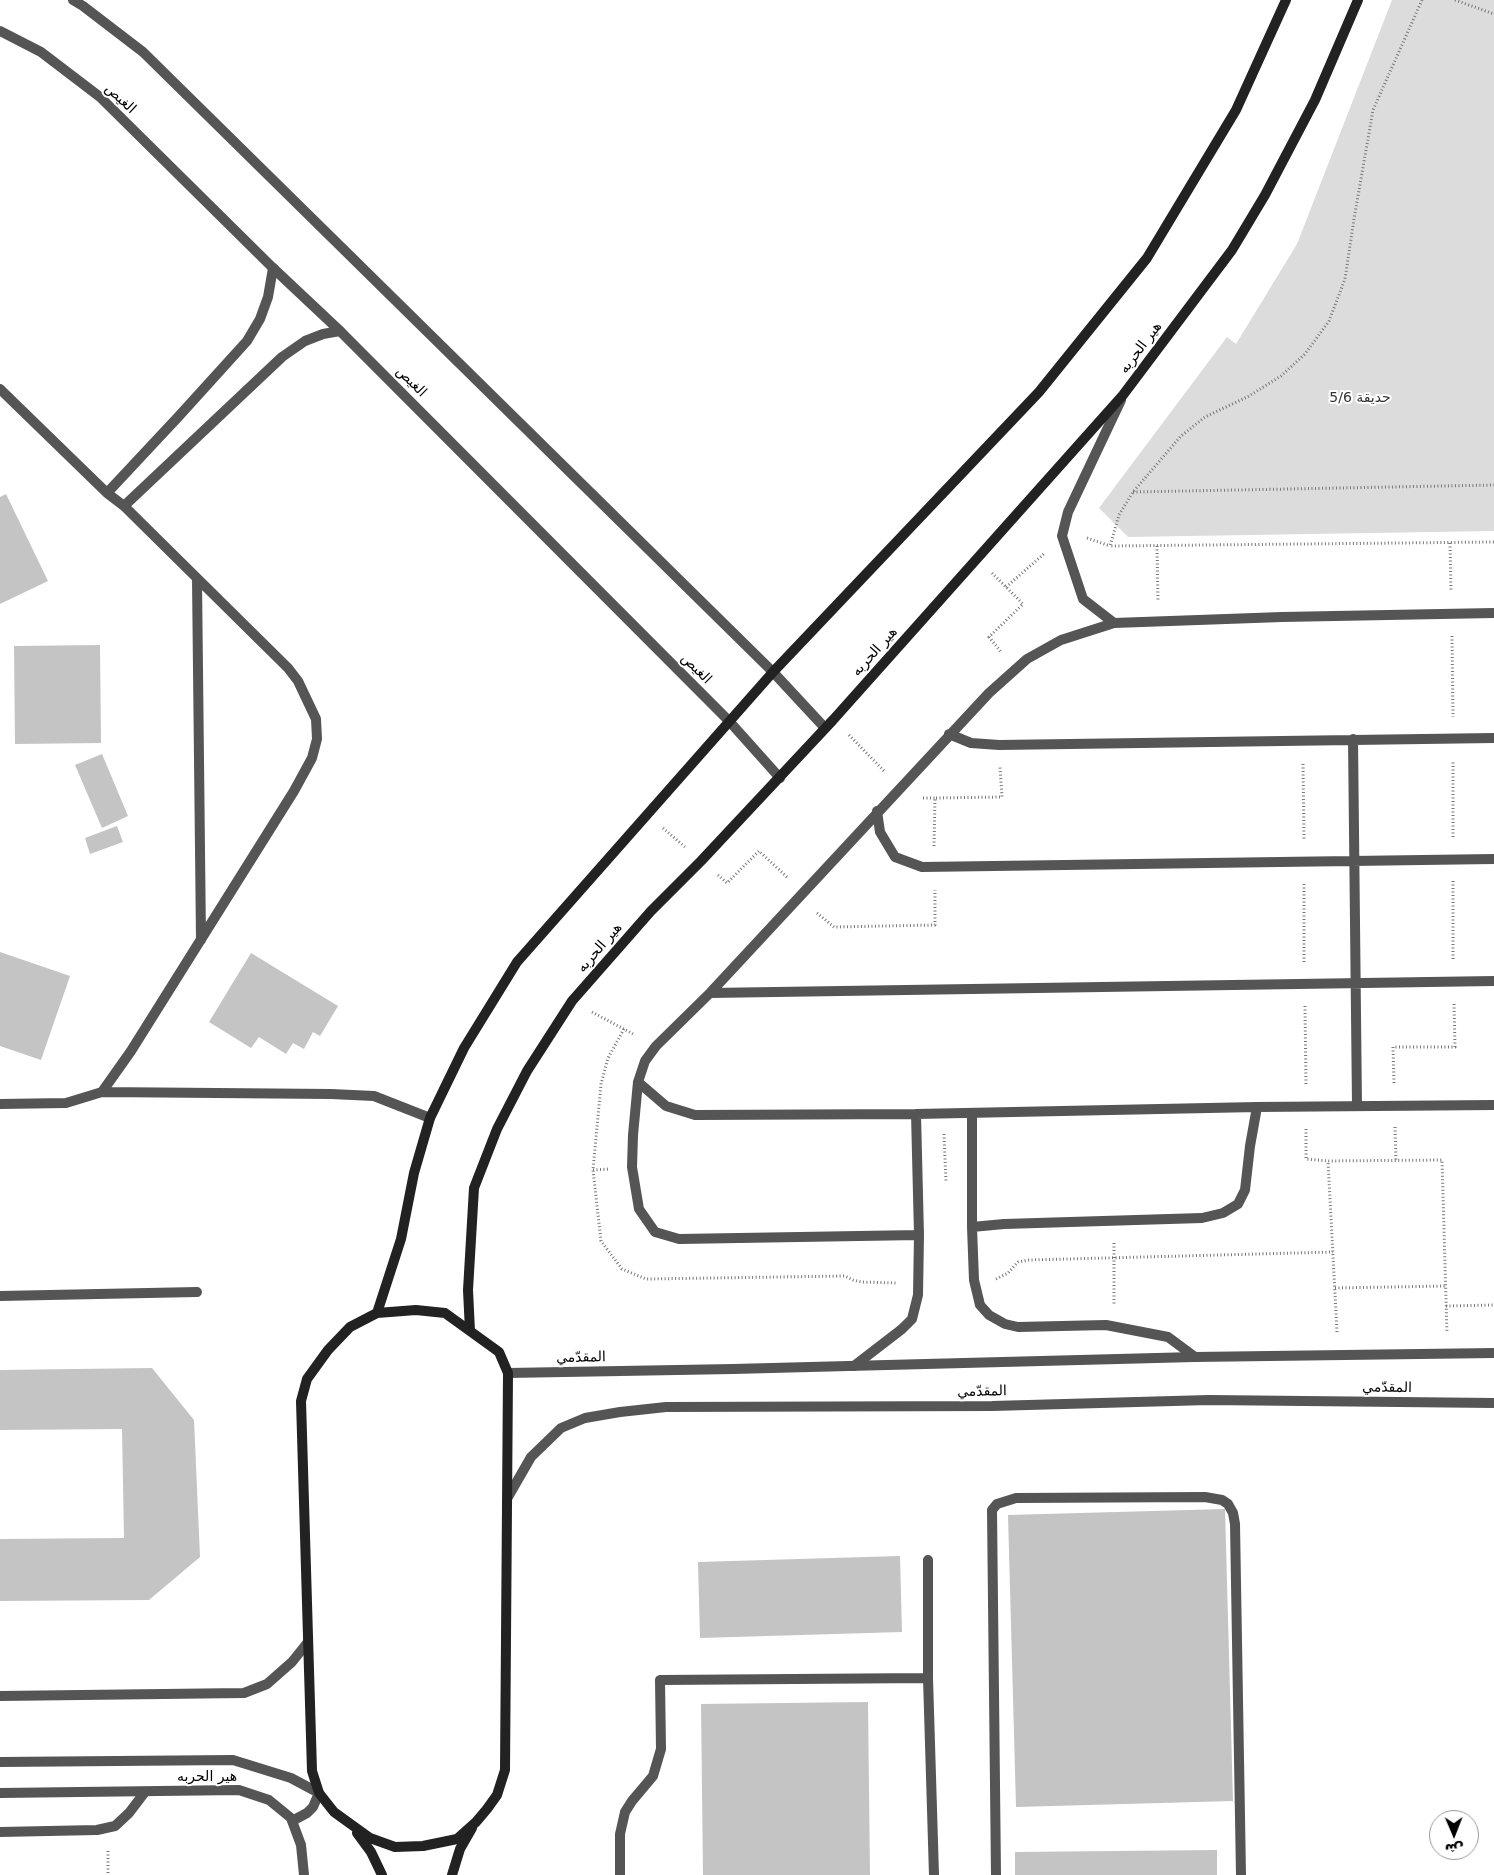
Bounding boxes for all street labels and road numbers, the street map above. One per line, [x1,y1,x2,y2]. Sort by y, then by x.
street label: الغيص [101,80,139,118]
street label: هير الحربه [1116,319,1166,377]
street label: الغيص [392,363,430,401]
street label: هير الحربه [849,624,901,680]
street label: الغيص [677,650,715,688]
street label: هير الحربه [574,920,626,976]
street label: المقدّمي [556,1349,606,1367]
street label: المقدّمي [1362,1379,1412,1397]
street label: المقدّمي [957,1383,1007,1401]
street label: هير الحربه [177,1769,237,1785]

